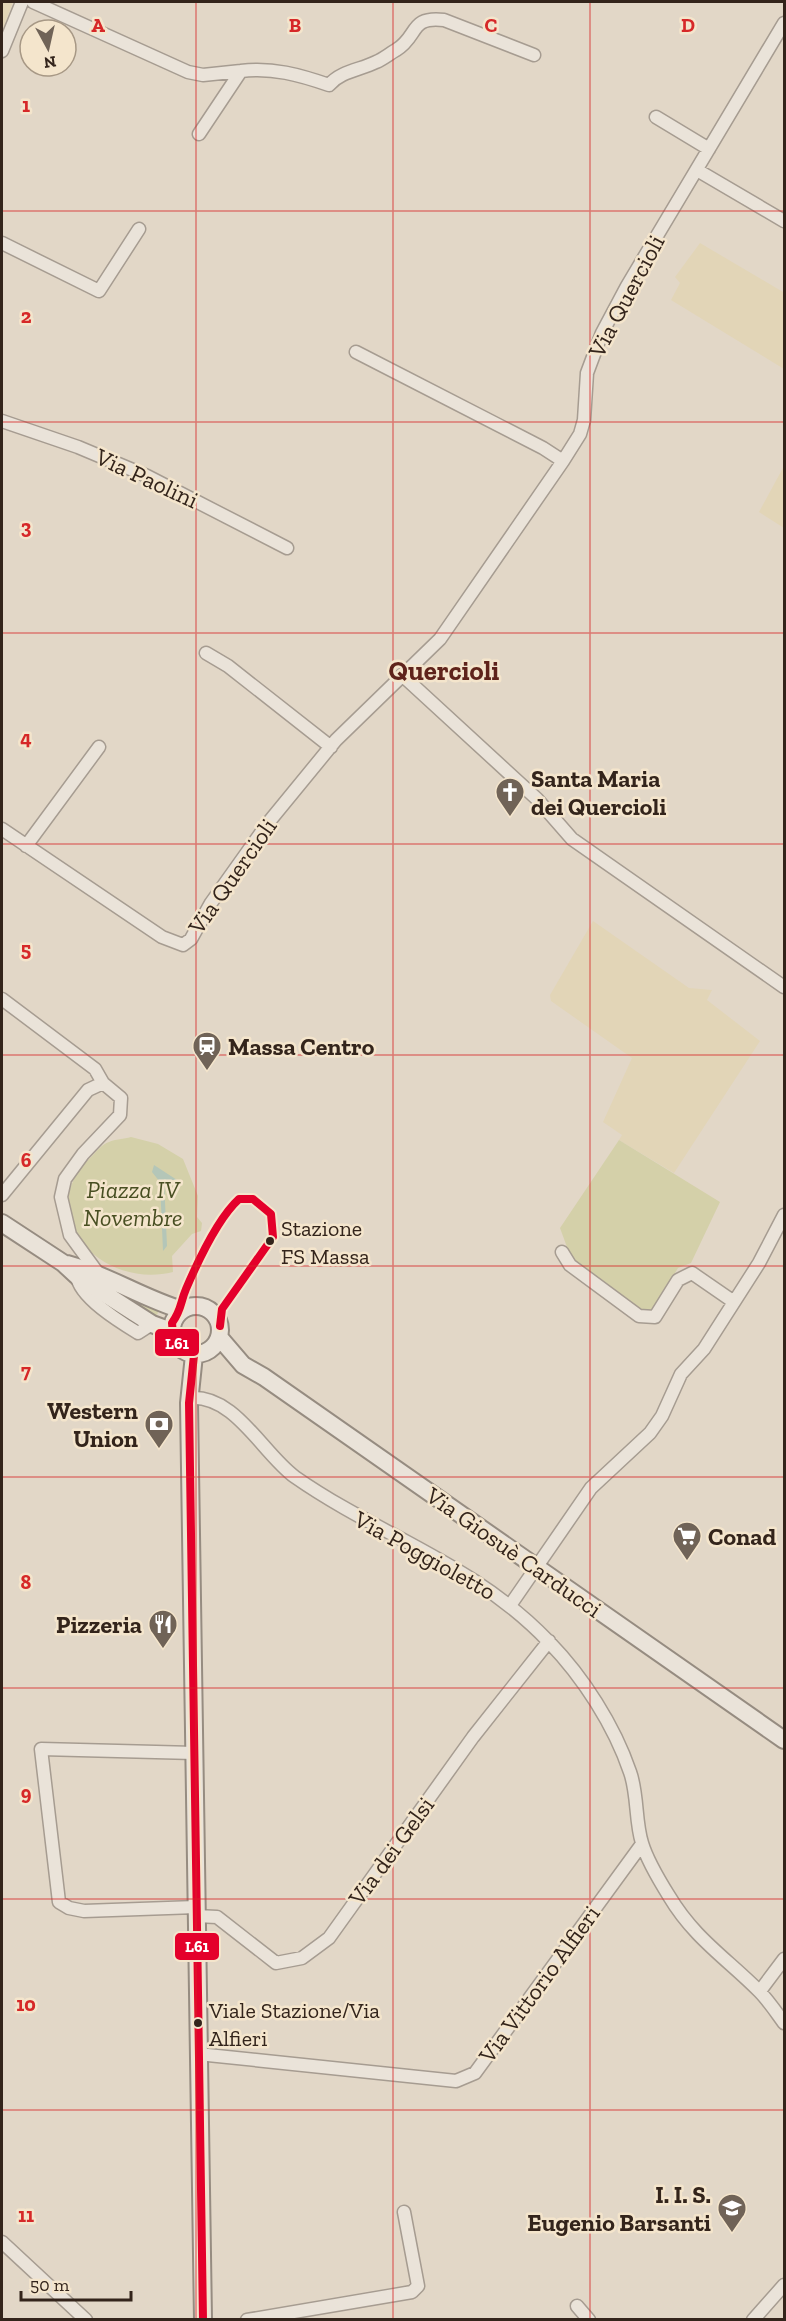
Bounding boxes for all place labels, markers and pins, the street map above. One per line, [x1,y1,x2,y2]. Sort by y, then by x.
place label: Santa Maria dei Quercioli [531,764,666,821]
church icon: Santa Maria dei Quercioli [494,776,526,818]
station icon: Massa Centro [191,1030,223,1072]
place label: Massa Centro [228,1032,375,1061]
place label: Stazione FS Massa [281,1215,370,1270]
marker: Stazione FS Massa [264,1235,276,1247]
place label: Western Union [47,1396,138,1453]
bank icon: Western Union [143,1408,175,1450]
supermarket icon: Conad [671,1520,703,1562]
place label: Conad [708,1522,776,1551]
restaurant icon: Pizzeria [147,1608,179,1650]
place label: Pizzeria [56,1610,142,1639]
place label: Viale Stazione/Via Alfieri [208,1997,380,2052]
marker: Viale Stazione/Via Alfieri [192,2017,204,2029]
place label: I. I. S. Eugenio Barsanti [527,2180,711,2237]
school or university icon: I. I. S. Eugenio Barsanti [716,2192,748,2234]

